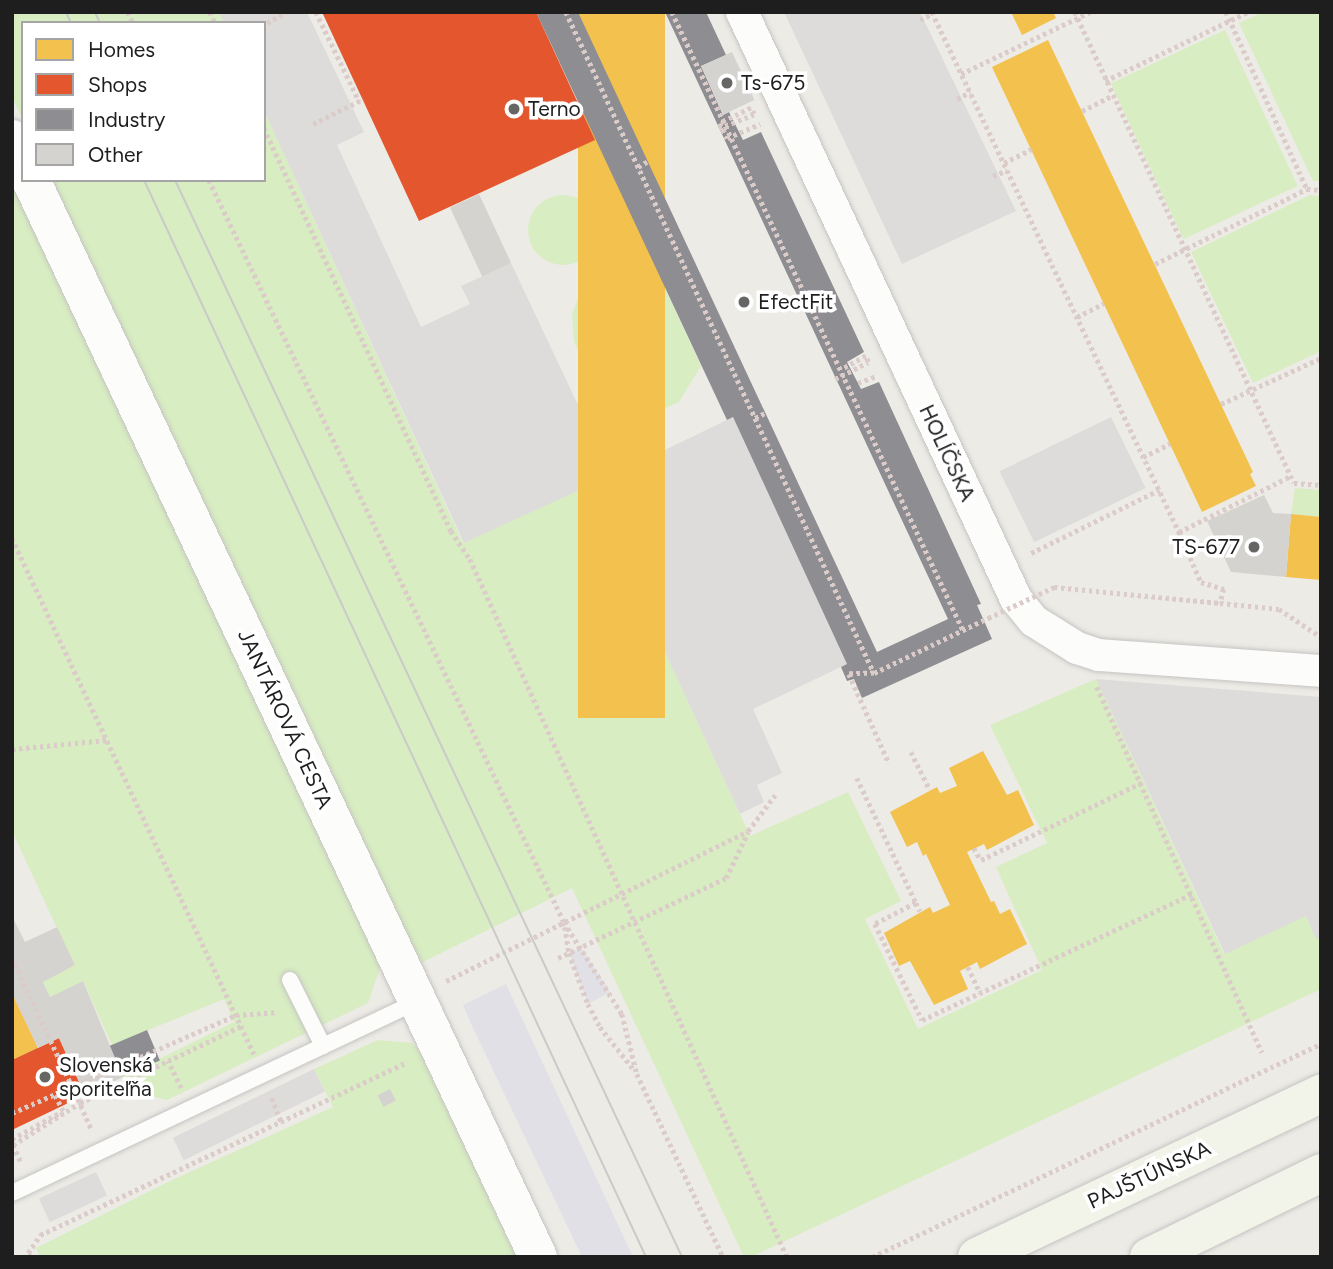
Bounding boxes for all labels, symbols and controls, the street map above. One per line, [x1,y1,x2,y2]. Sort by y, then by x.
legend [21,21,266,182]
text: Homes [88,37,155,62]
place label: Ts-675 [741,70,805,96]
text: Shops [88,72,147,97]
marker: Ts-675 [719,75,735,91]
place label: Terno [528,96,581,122]
marker: Terno [506,101,522,117]
text: Industry [88,107,165,132]
text: Other [88,142,143,167]
place label: EfectFit [758,289,833,315]
marker: EfectFit [736,294,752,310]
street label: HOLÍČSKA [914,401,980,505]
place label: TS-677 [1172,534,1240,560]
marker: TS-677 [1246,539,1262,555]
street label: JANTÁROVÁ CESTA [232,625,338,813]
place label: Slovenská sporiteľňa [59,1052,153,1102]
marker: Slovenská sporiteľňa [37,1069,53,1085]
street label: PAJŠTÚNSKA [1084,1136,1214,1214]

